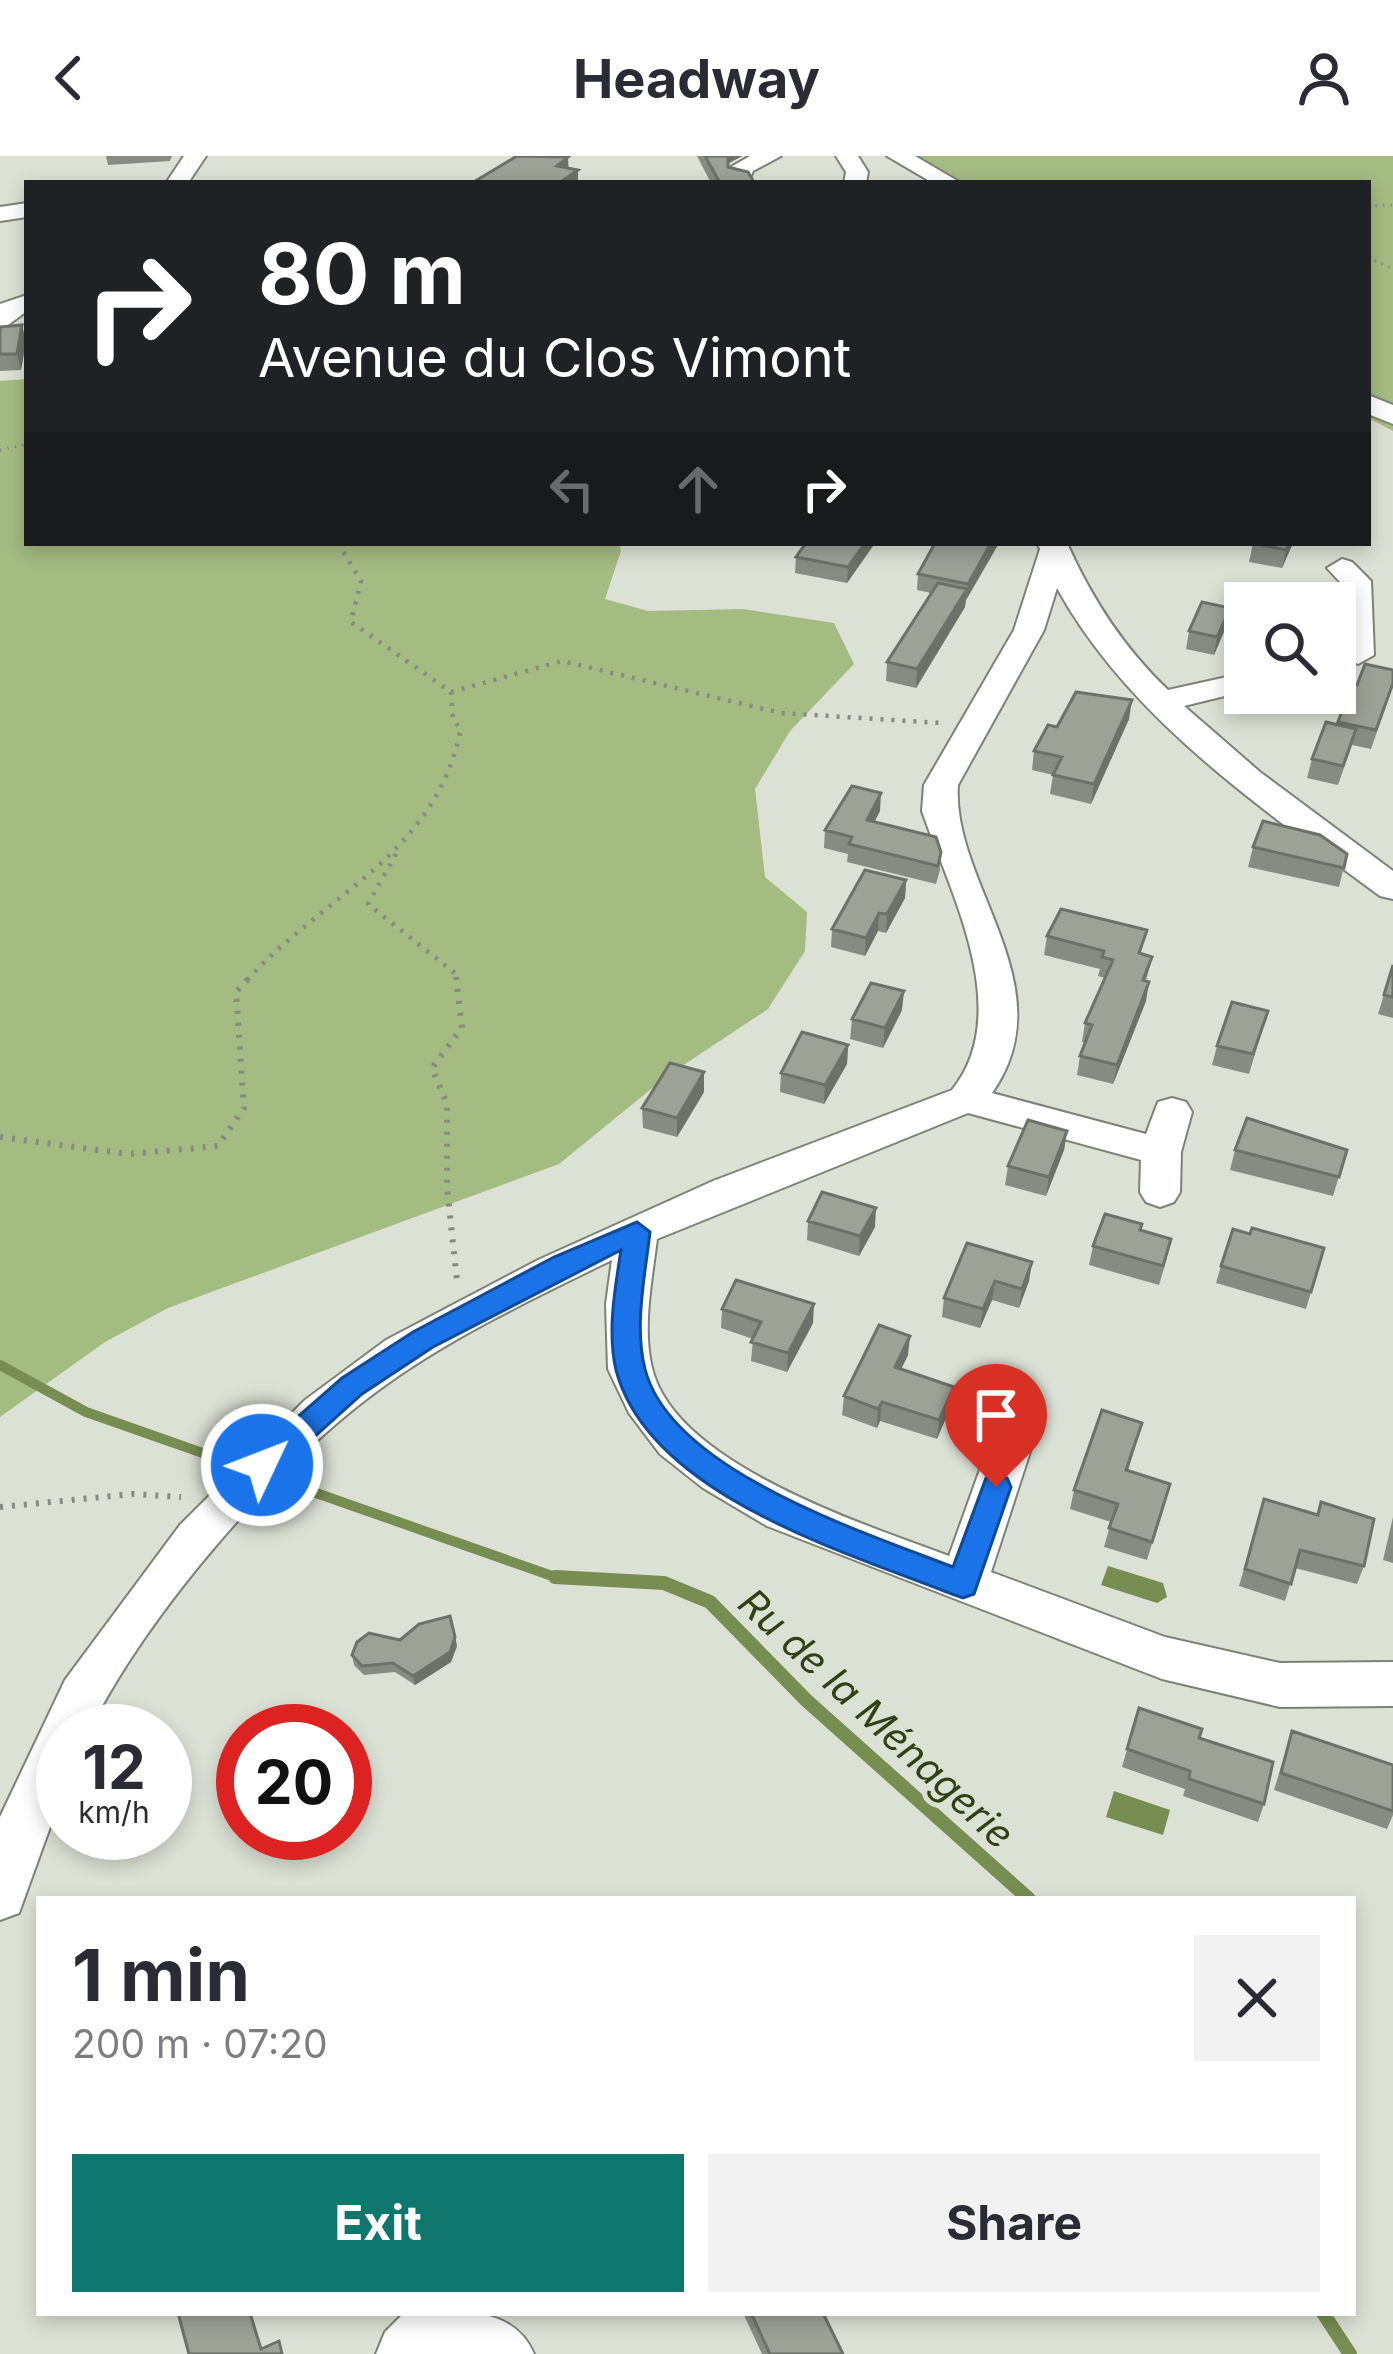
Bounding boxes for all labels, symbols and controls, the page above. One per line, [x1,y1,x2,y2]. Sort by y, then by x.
icon: back [36,45,102,111]
icon: person [1291,45,1357,111]
text: Headway [573,46,820,111]
text: 80 m [258,223,466,324]
icon: right [60,228,216,384]
text: Avenue du Clos Vimont [258,325,851,390]
icon: left [539,456,605,522]
icon: ahead [665,456,731,522]
icon: right [791,456,857,522]
map controls [1224,582,1356,714]
button: search [1224,582,1356,714]
pin [945,1364,1047,1487]
icon: arrive [963,1382,1029,1448]
position arrow [199,1402,325,1528]
water label: Ru de la Ménagerie [730,1578,1024,1858]
speed limit sign: 20 [216,1704,372,1860]
text: 12 [82,1731,146,1803]
text: km/h [78,1794,150,1830]
text: 1 min [72,1931,250,2018]
button: close [1194,1935,1320,2061]
text: 200 m · 07:20 [72,2020,328,2067]
button: Exit [72,2154,684,2292]
button: Share [708,2154,1320,2292]

